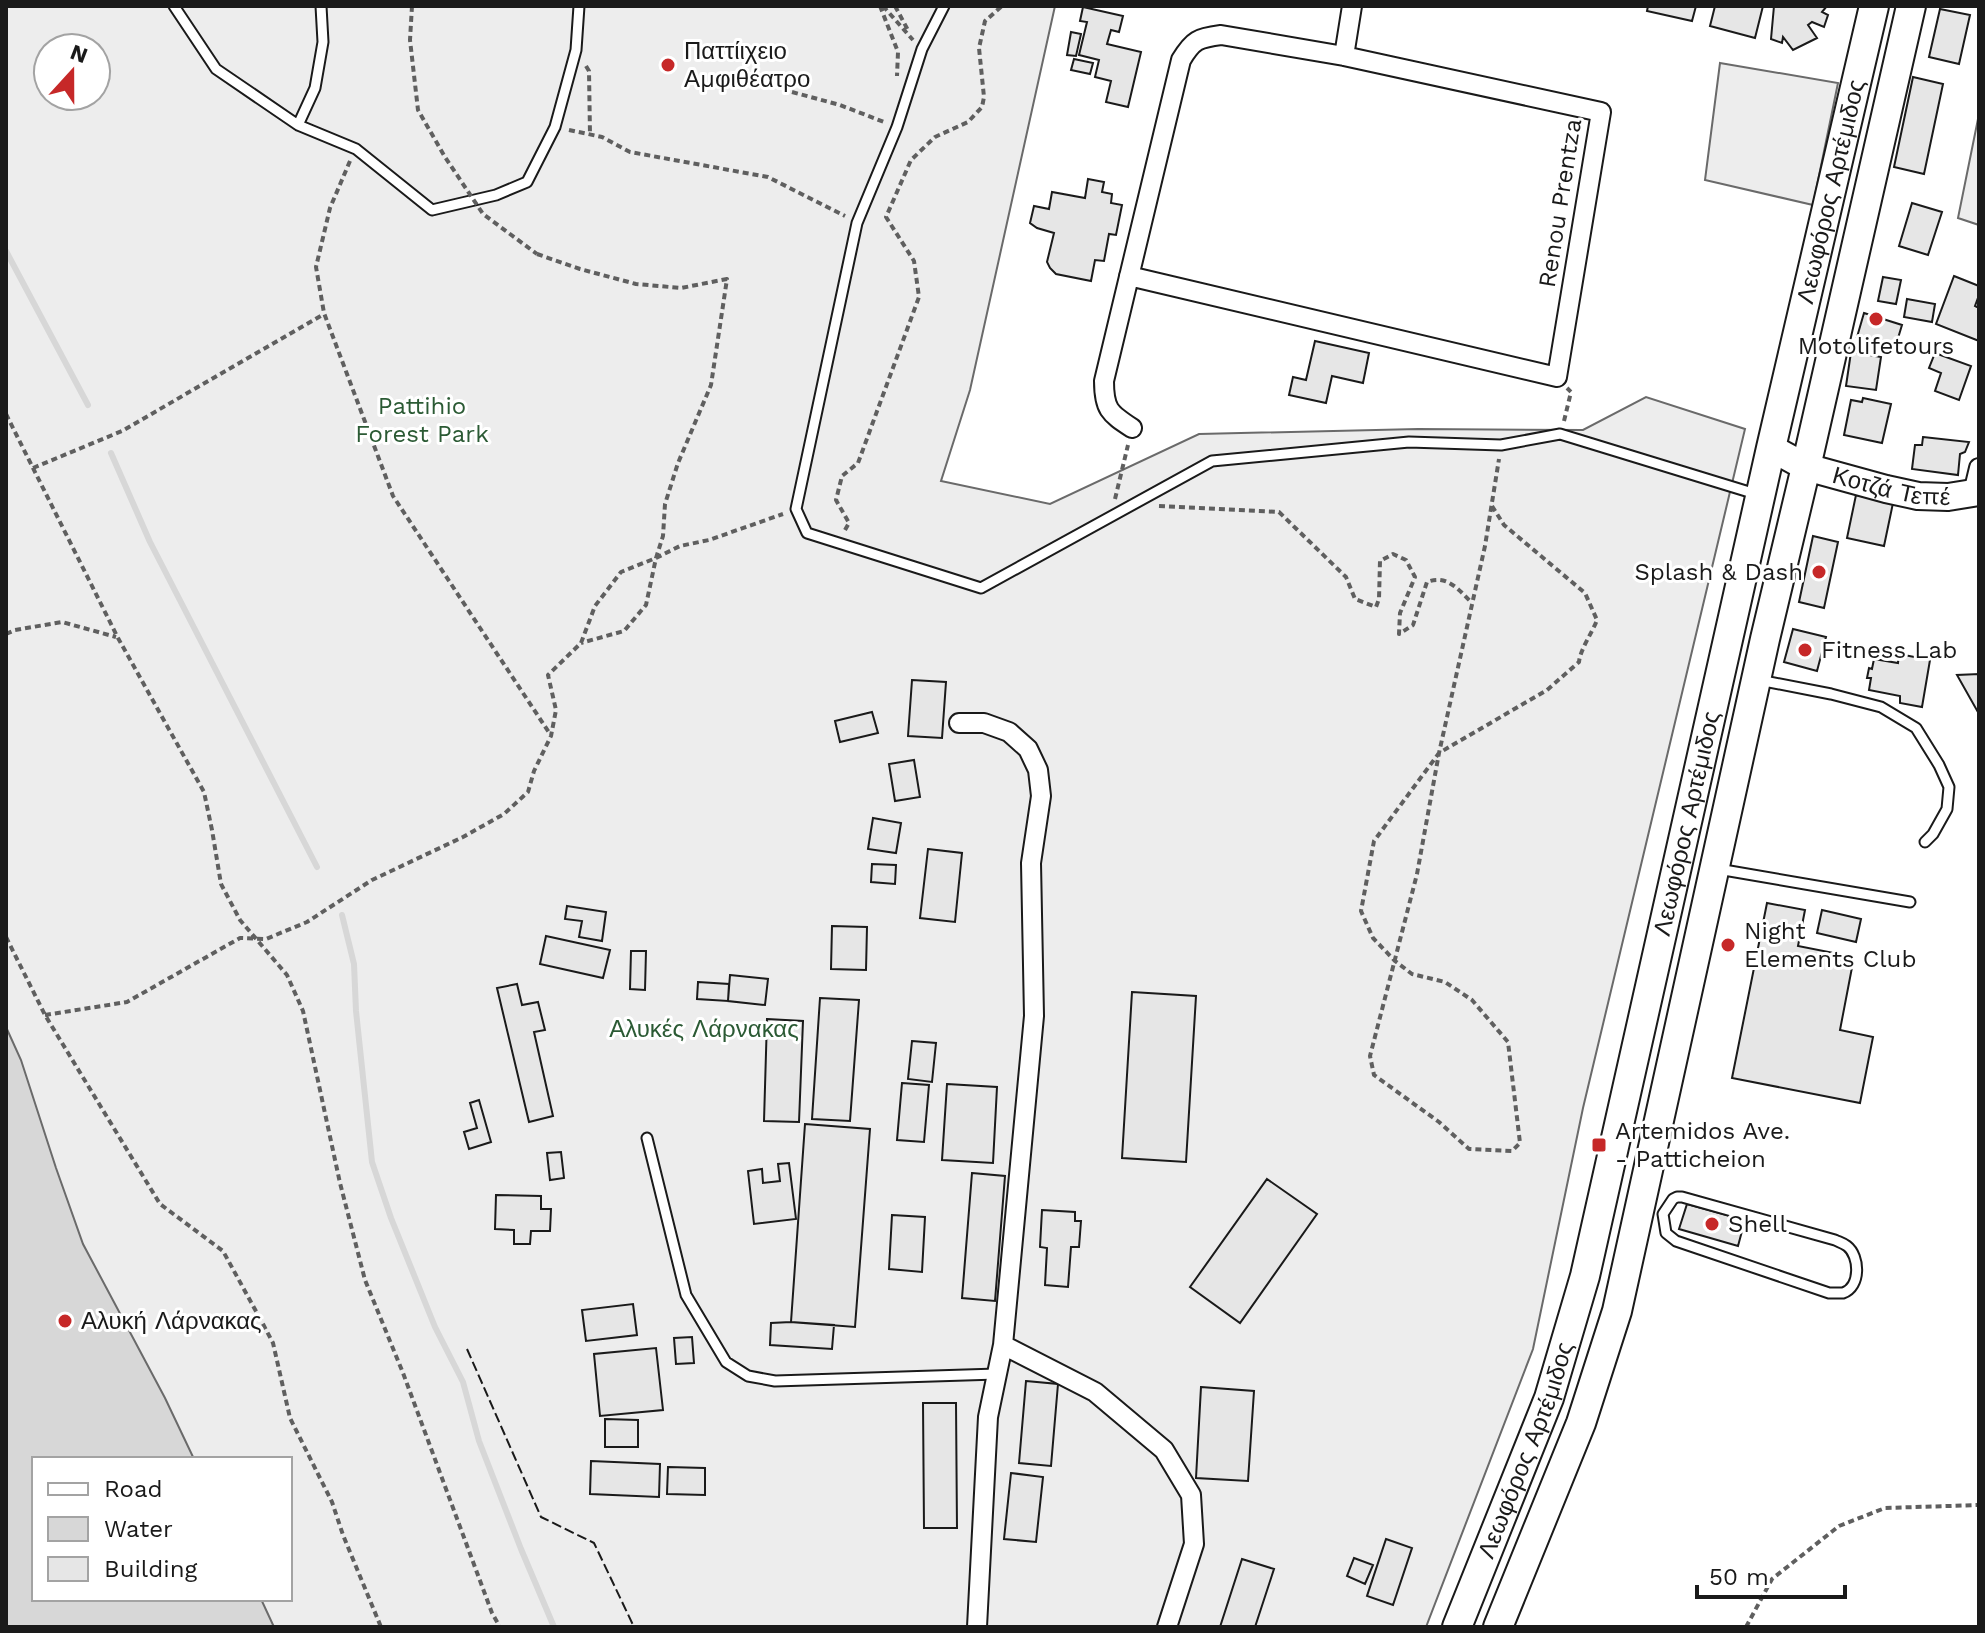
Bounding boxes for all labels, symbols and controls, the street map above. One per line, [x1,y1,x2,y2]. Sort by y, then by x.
north arrow [32,32,112,112]
place label: Παττίιχειο Αμφιθέατρο [684,37,810,93]
text: N [67,39,91,68]
marker: Παττίιχειο Αμφιθέατρο [659,56,677,74]
street label: Λεωφόρος Αρτέμιδος [1791,77,1870,306]
street label: Renou Prentza [1533,117,1587,289]
marker: Motolifetours [1867,310,1885,328]
place label: Motolifetours [1798,332,1954,360]
park label: Pattihio Forest Park [355,392,489,448]
street label: Κοτζά Τεπέ [1829,461,1951,511]
place label: Splash & Dash [1635,558,1803,586]
marker: Splash & Dash [1810,563,1828,581]
place label: Fitness Lab [1821,636,1957,664]
marker: Fitness Lab [1796,641,1814,659]
street label: Λεωφόρος Αρτέμιδος [1648,708,1725,938]
place label: Night Elements Club [1744,917,1916,973]
marker: Night Elements Club [1719,936,1737,954]
park label: Αλυκές Λάρνακας [609,1015,799,1043]
place label: Artemidos Ave. - Patticheion [1615,1117,1790,1173]
marker: Artemidos Ave. - Patticheion [1590,1136,1608,1154]
place label: Shell [1728,1210,1787,1238]
marker: Shell [1703,1215,1721,1233]
place label: Αλυκή Λάρνακας [81,1307,262,1335]
marker: Αλυκή Λάρνακας [56,1312,74,1330]
street label: Λεωφόρος Αρτέμιδος [1472,1339,1579,1562]
legend [32,1457,292,1601]
text: Road [104,1475,163,1503]
text: Water [104,1515,173,1543]
scale bar [1697,1549,1845,1599]
text: Building [104,1555,197,1583]
text: 50 m [1709,1563,1769,1591]

